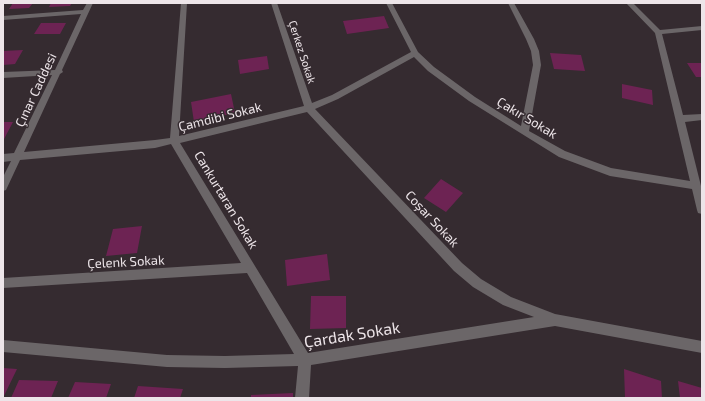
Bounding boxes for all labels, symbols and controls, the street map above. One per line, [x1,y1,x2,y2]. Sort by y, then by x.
street label: Çerkez Sokak [286,19,318,85]
street label: Çınar Caddesi [12,51,60,129]
street label: Çakır Sokak [494,94,560,142]
street label: Çamdibi Sokak [177,99,263,135]
street label: Cankurtaran Sokak [191,148,261,252]
street label: Coşar Sokak [402,187,462,251]
street label: Çelenk Sokak [87,252,165,272]
street label: Çardak Sokak [303,318,401,352]

